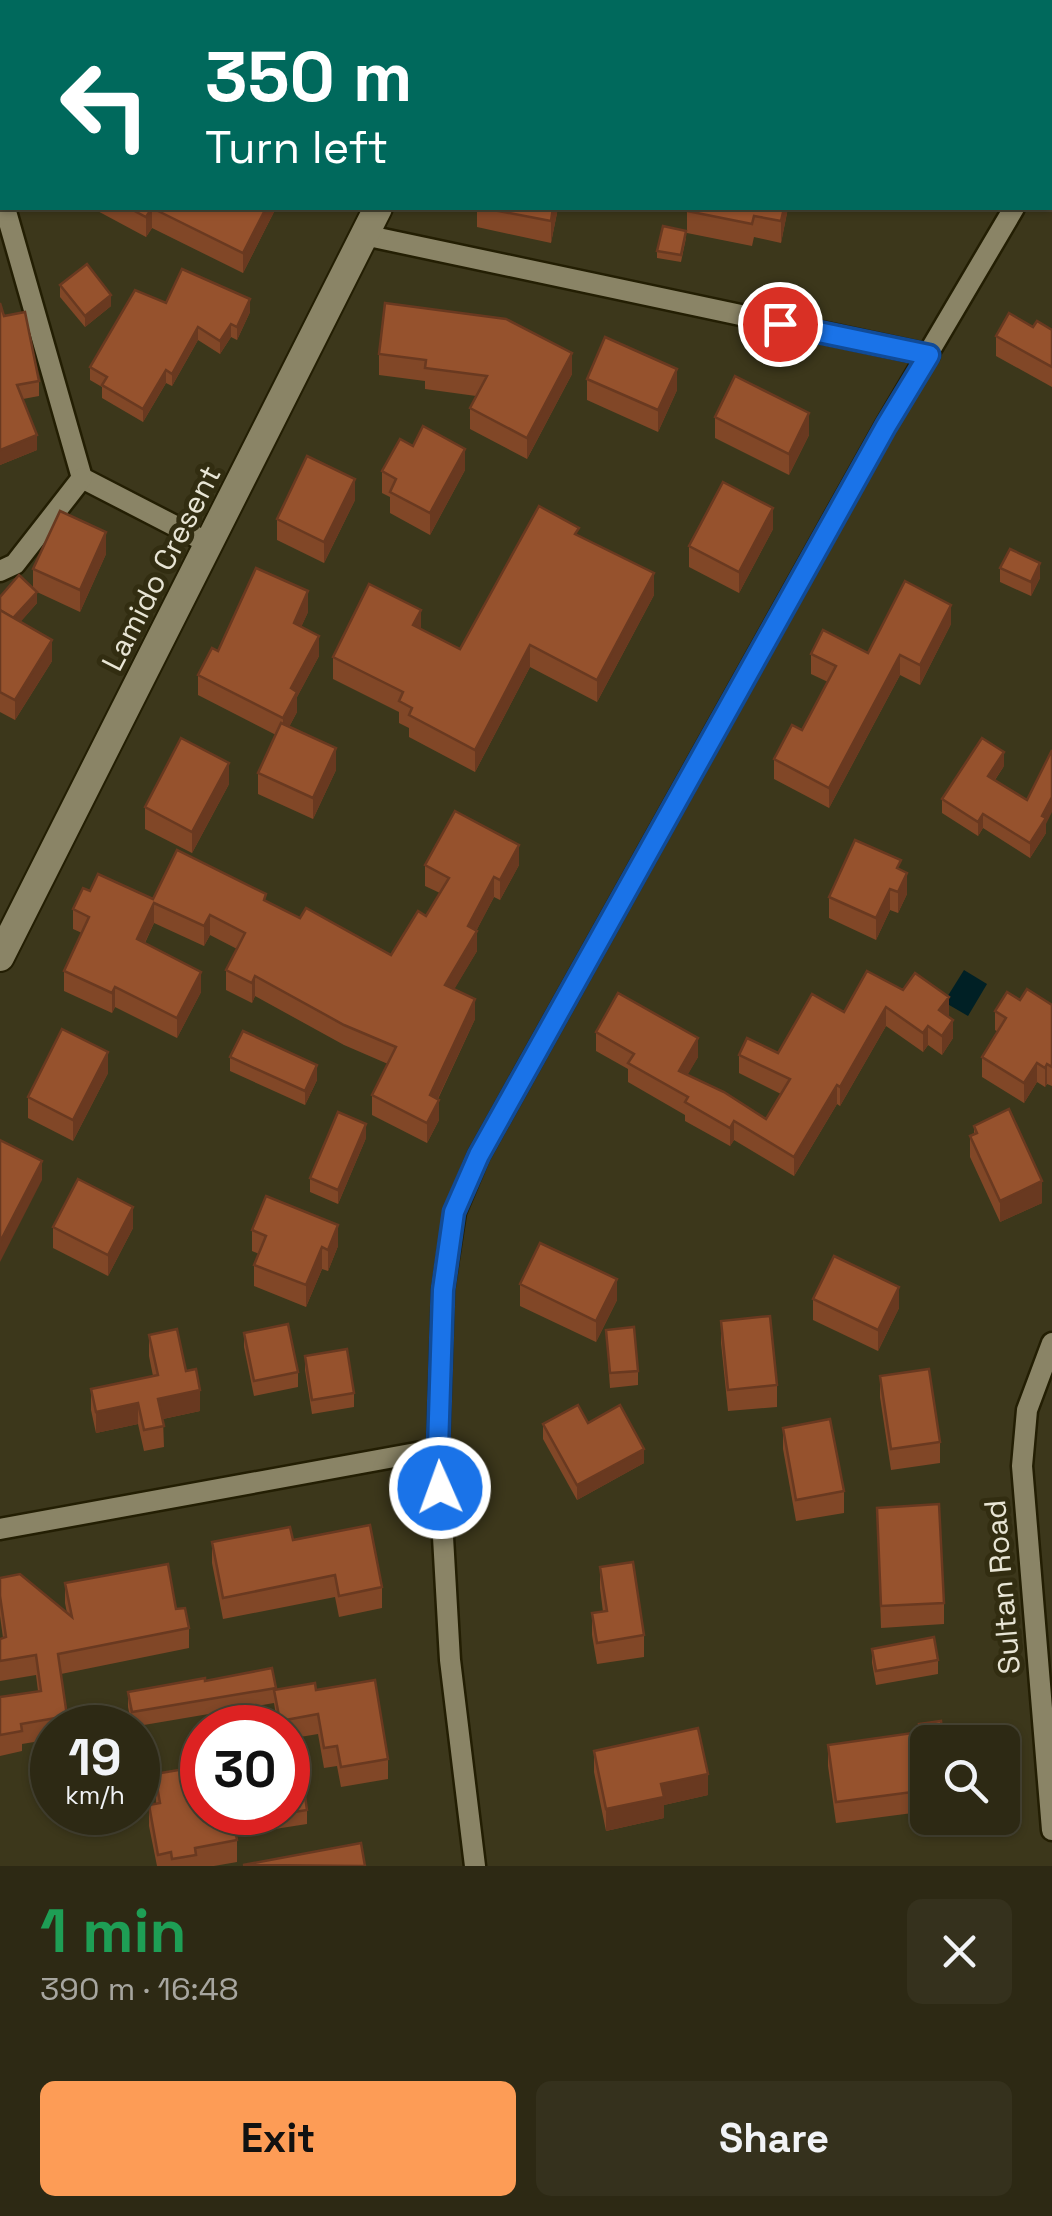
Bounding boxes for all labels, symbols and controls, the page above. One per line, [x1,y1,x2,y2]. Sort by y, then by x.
text: 350 m [205,32,412,121]
icon: left [40,40,170,170]
text: Turn left [205,119,388,176]
pin [738,282,823,367]
icon: arrive [753,297,808,352]
street label: Lamido Cresent [92,459,230,677]
position arrow [388,1436,492,1540]
street label: Sultan Road [975,1498,1029,1676]
speed limit sign: 30 [180,1705,310,1835]
map controls [910,1725,1020,1835]
button: search [910,1725,1020,1835]
text: 19 [68,1726,122,1790]
text: km/h [65,1779,125,1811]
text: 1 min [40,1893,187,1970]
button: close [907,1899,1012,2004]
text: 390 m · 16:48 [40,1969,239,2009]
button: Exit [40,2081,516,2196]
button: Share [536,2081,1012,2196]

